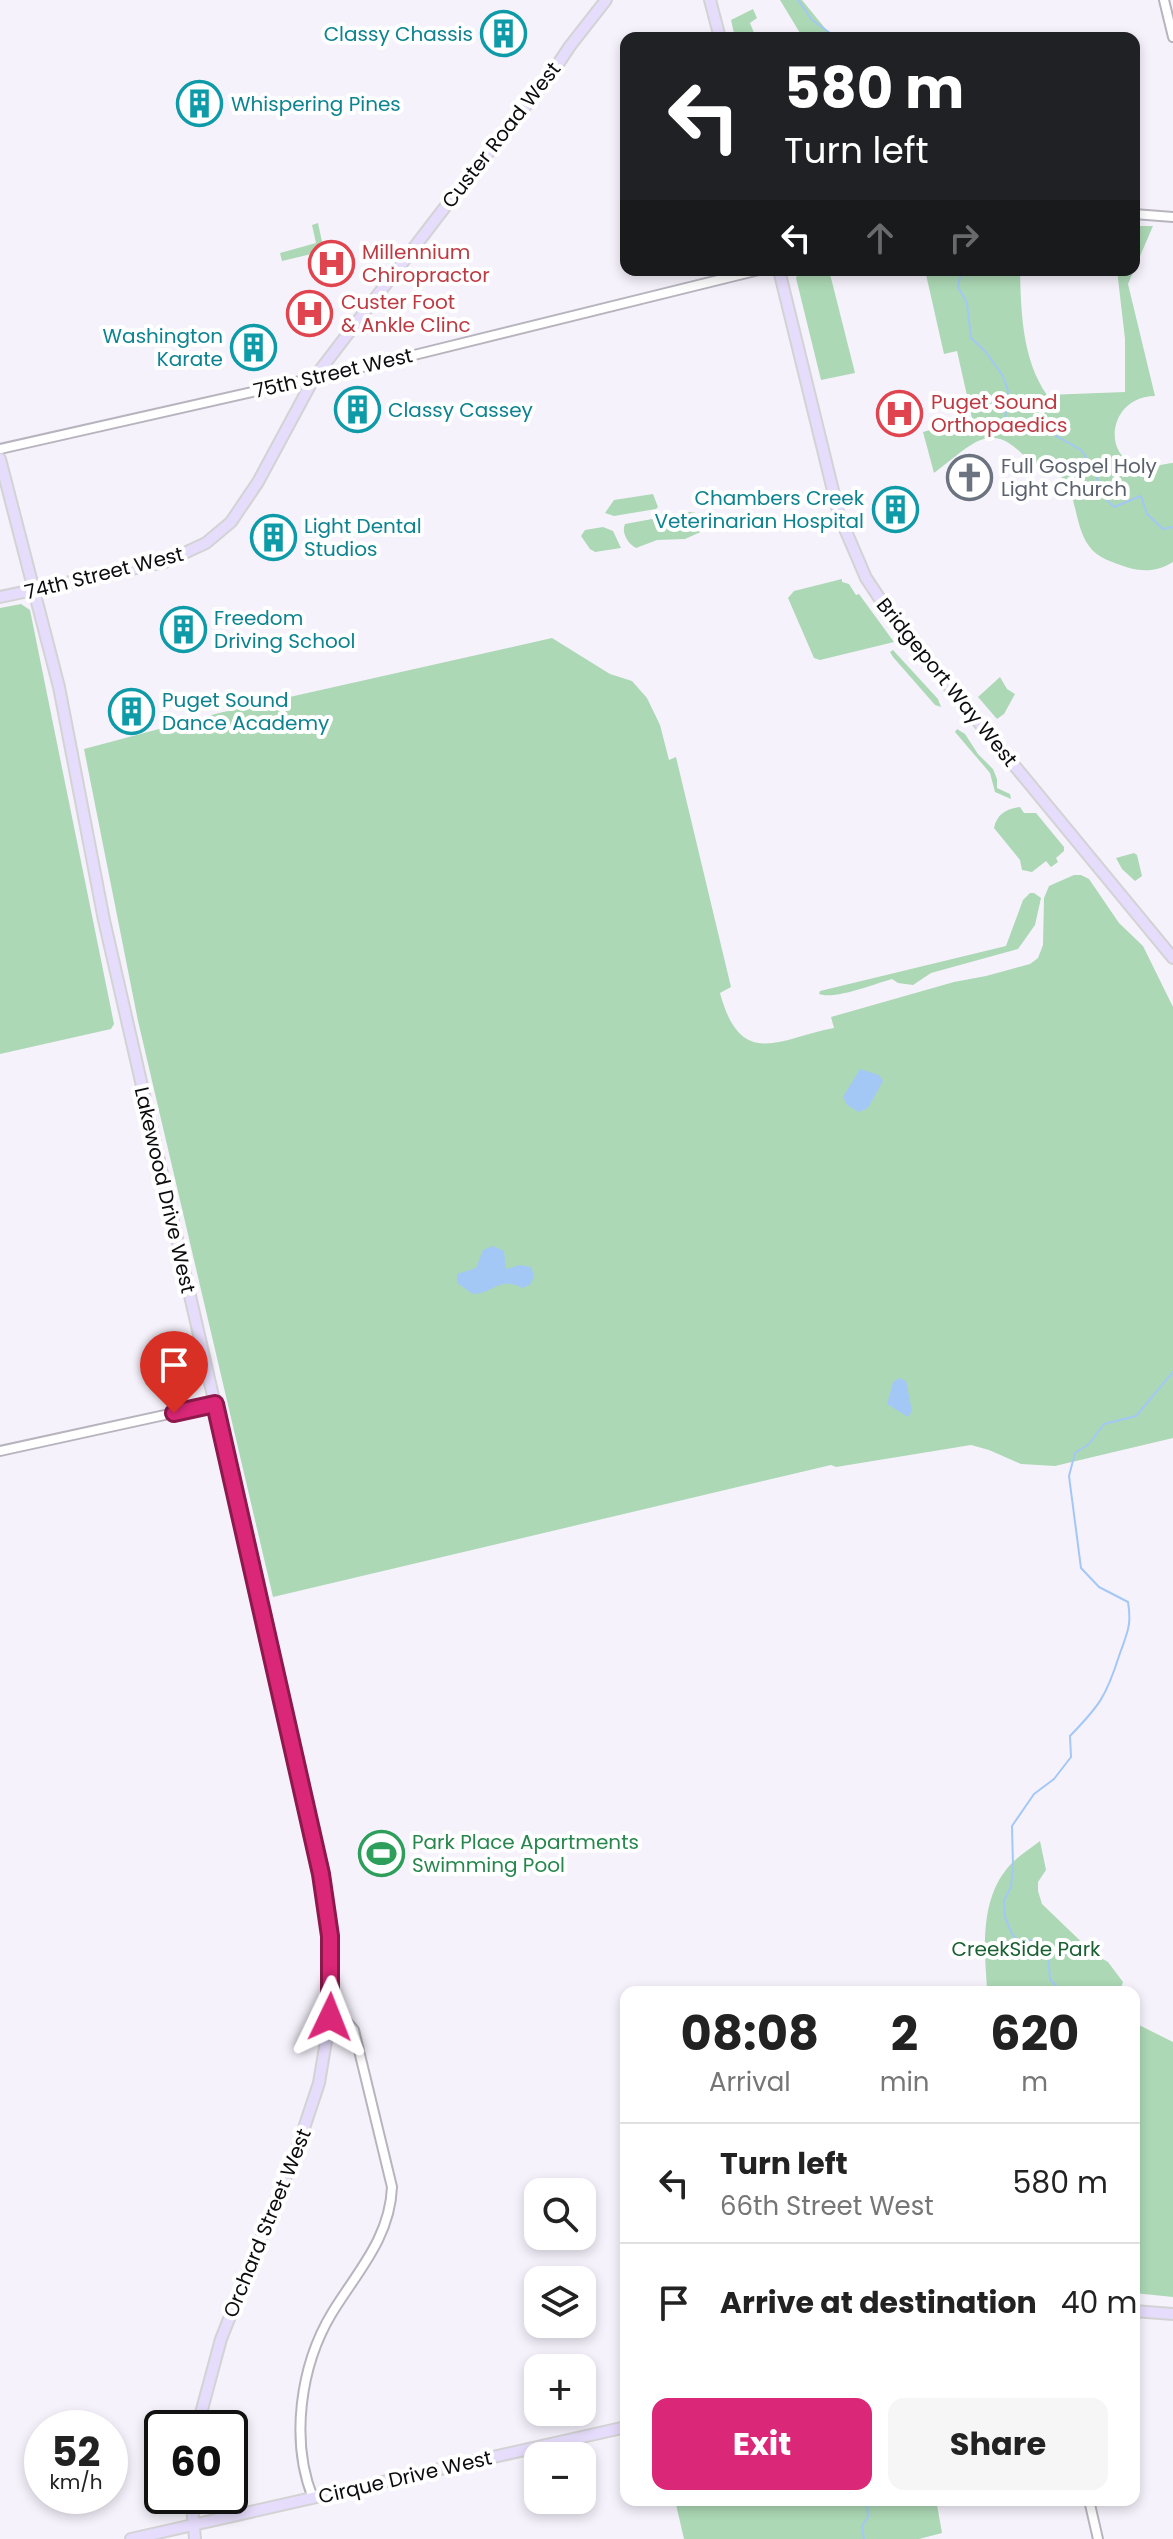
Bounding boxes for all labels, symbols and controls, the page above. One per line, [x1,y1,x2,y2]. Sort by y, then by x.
building icon: Classy Chassis [480,10,528,58]
place label: Classy Chassis [324,20,473,48]
text: 580 m [784,49,964,128]
street label: Custer Road West [435,56,567,214]
icon: left [652,64,756,168]
building icon: Whispering Pines [176,80,224,128]
place label: Whispering Pines [231,90,401,118]
text: Turn left [784,125,929,176]
icon: left [774,216,818,260]
icon: ahead [858,216,902,260]
icon: right [942,216,986,260]
place label: Millennium Chiropractor [362,238,490,289]
hospital icon: Millennium Chiropractor [307,239,355,287]
place label: Custer Foot & Ankle Clinc [341,288,471,339]
hospital icon: Custer Foot & Ankle Clinc [286,290,334,338]
place label: Washington Karate [103,322,223,373]
building icon: Washington Karate [230,324,278,372]
street label: 75th Street West [251,341,415,405]
building icon: Classy Cassey [333,386,381,434]
place label: Puget Sound Orthopaedics [931,388,1068,439]
hospital icon: Puget Sound Orthopaedics [876,389,924,437]
place label: Classy Cassey [388,396,533,424]
place label: Full Gospel Holy Light Church [1001,452,1157,503]
church icon: Full Gospel Holy Light Church [946,454,994,502]
place label: Chambers Creek Veterinarian Hospital [654,484,865,535]
building icon: Chambers Creek Veterinarian Hospital [871,485,919,533]
place label: Light Dental Studios [304,512,422,563]
building icon: Light Dental Studios [249,513,297,561]
street label: 74th Street West [22,540,186,606]
street label: Bridgeport Way West [870,592,1024,772]
place label: Freedom Driving School [214,604,356,655]
building icon: Freedom Driving School [159,606,207,654]
place label: Puget Sound Dance Academy [162,686,329,737]
building icon: Puget Sound Dance Academy [107,688,155,736]
street label: Lakewood Drive West [128,1084,202,1296]
pin [140,1331,208,1413]
icon: arrive [152,1343,196,1387]
place label: Park Place Apartments Swimming Pool [412,1828,639,1879]
sports icon: Park Place Apartments Swimming Pool [357,1830,405,1878]
park label: CreekSide Park [952,1935,1101,1963]
position arrow [288,1975,372,2059]
text: 08:08 [681,2000,819,2067]
text: 2 [891,2000,918,2067]
text: 620 [990,2000,1079,2067]
text: Arrival [709,2064,791,2100]
text: min [880,2064,929,2100]
text: m [1021,2064,1048,2100]
street label: Orchard Street West [216,2124,318,2322]
text: Turn left [720,2142,848,2185]
icon: left [652,2161,696,2205]
text: 580 m [1012,2161,1108,2204]
map controls [524,2178,596,2514]
button: search [524,2178,596,2250]
text: 66th Street West [720,2188,934,2224]
button: layers [524,2266,596,2338]
icon: arrive [652,2281,696,2325]
text: Arrive at destination [720,2281,1037,2324]
text: 40 m [1061,2281,1137,2324]
button: + [524,2354,596,2426]
button: Exit [652,2398,872,2490]
button: Share [888,2398,1108,2490]
speed limit sign: 60 [144,2410,248,2514]
text: 52 [52,2424,100,2480]
button: − [524,2442,596,2514]
street label: Cirque Drive West [316,2443,494,2511]
text: km/h [49,2468,103,2496]

